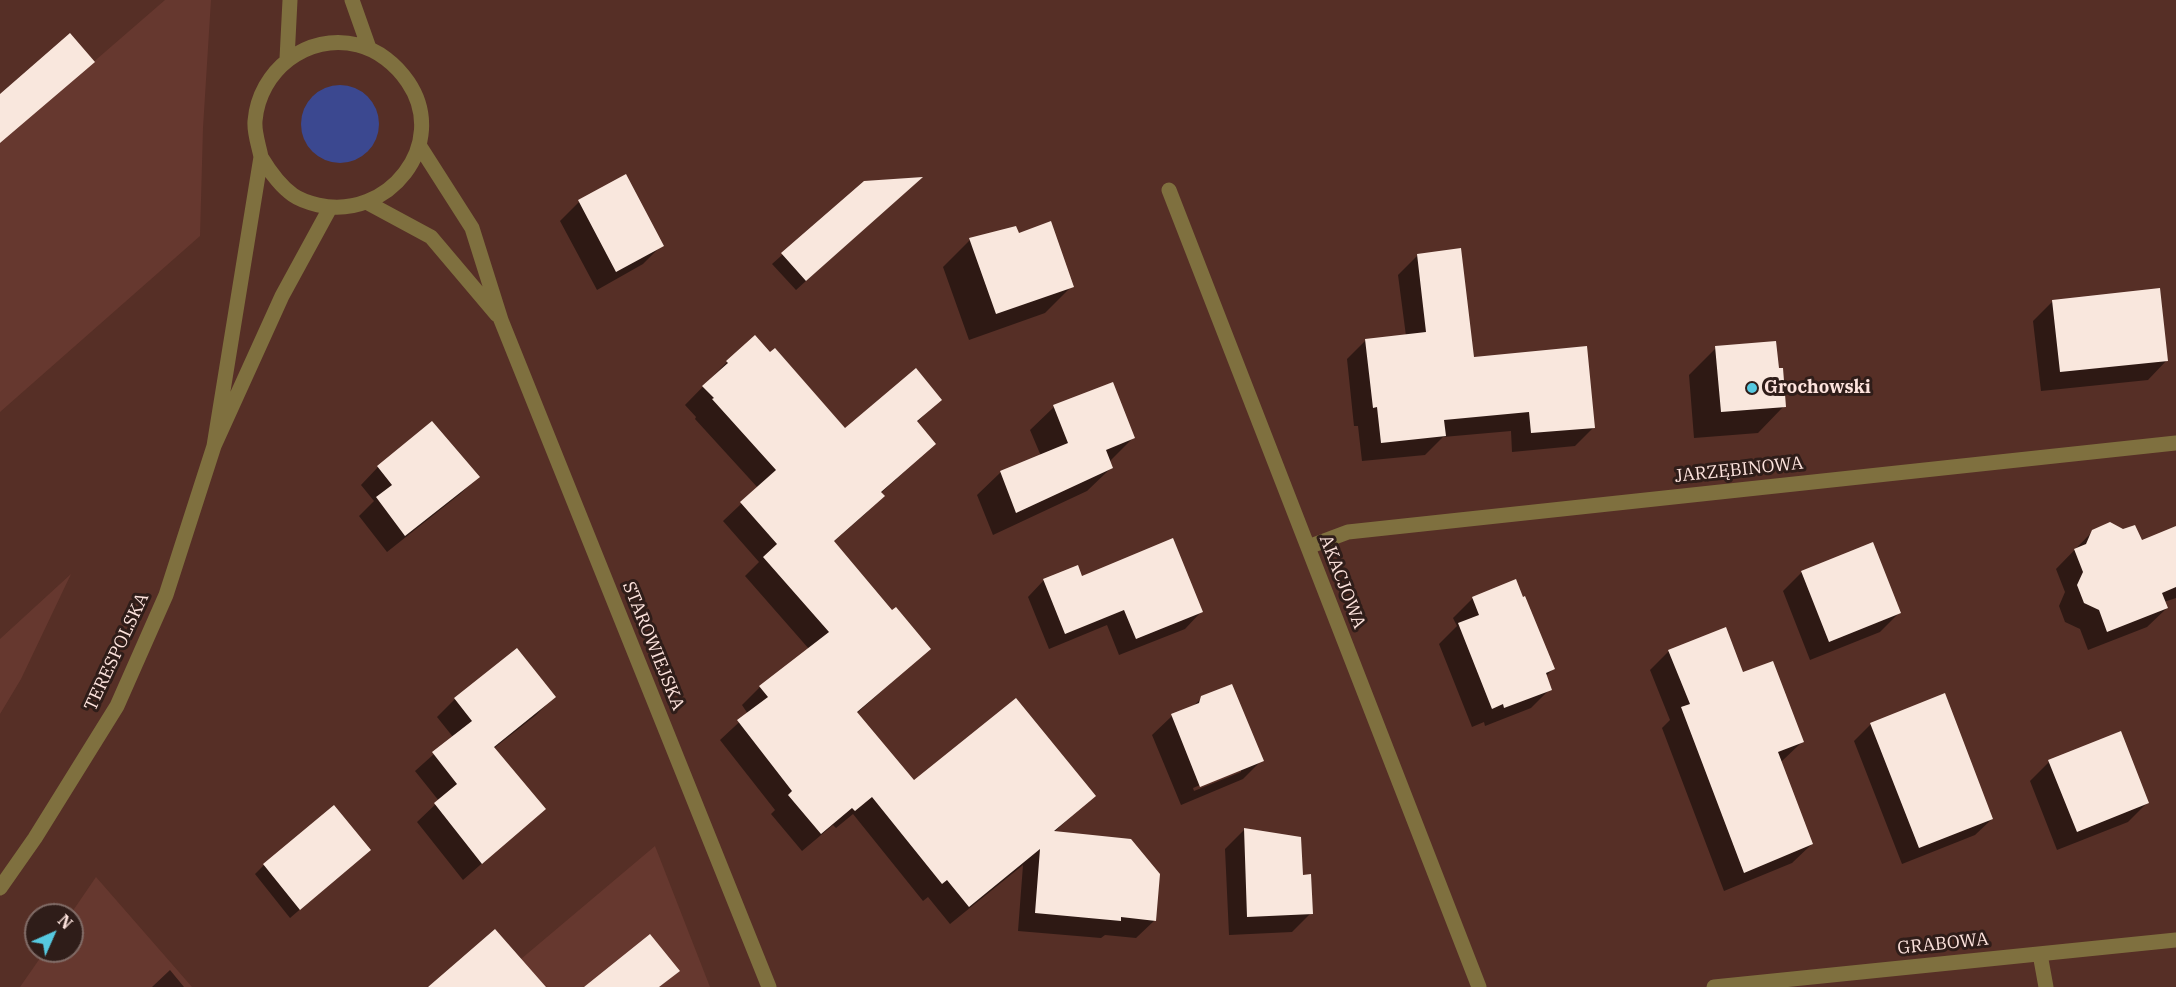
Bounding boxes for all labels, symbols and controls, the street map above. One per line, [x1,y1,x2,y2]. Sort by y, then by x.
place label: Grochowski [1764,377,1871,399]
marker: Grochowski [1745,381,1759,395]
street label: JARZĘBINOWA [1674,453,1804,487]
street label: AKACJOWA [1314,532,1370,632]
street label: STAROWIEJSKA [617,578,689,714]
street label: TERESPOLSKA [80,589,154,715]
north arrow [24,903,84,963]
text: N [54,910,77,933]
street label: GRABOWA [1896,928,1990,960]

